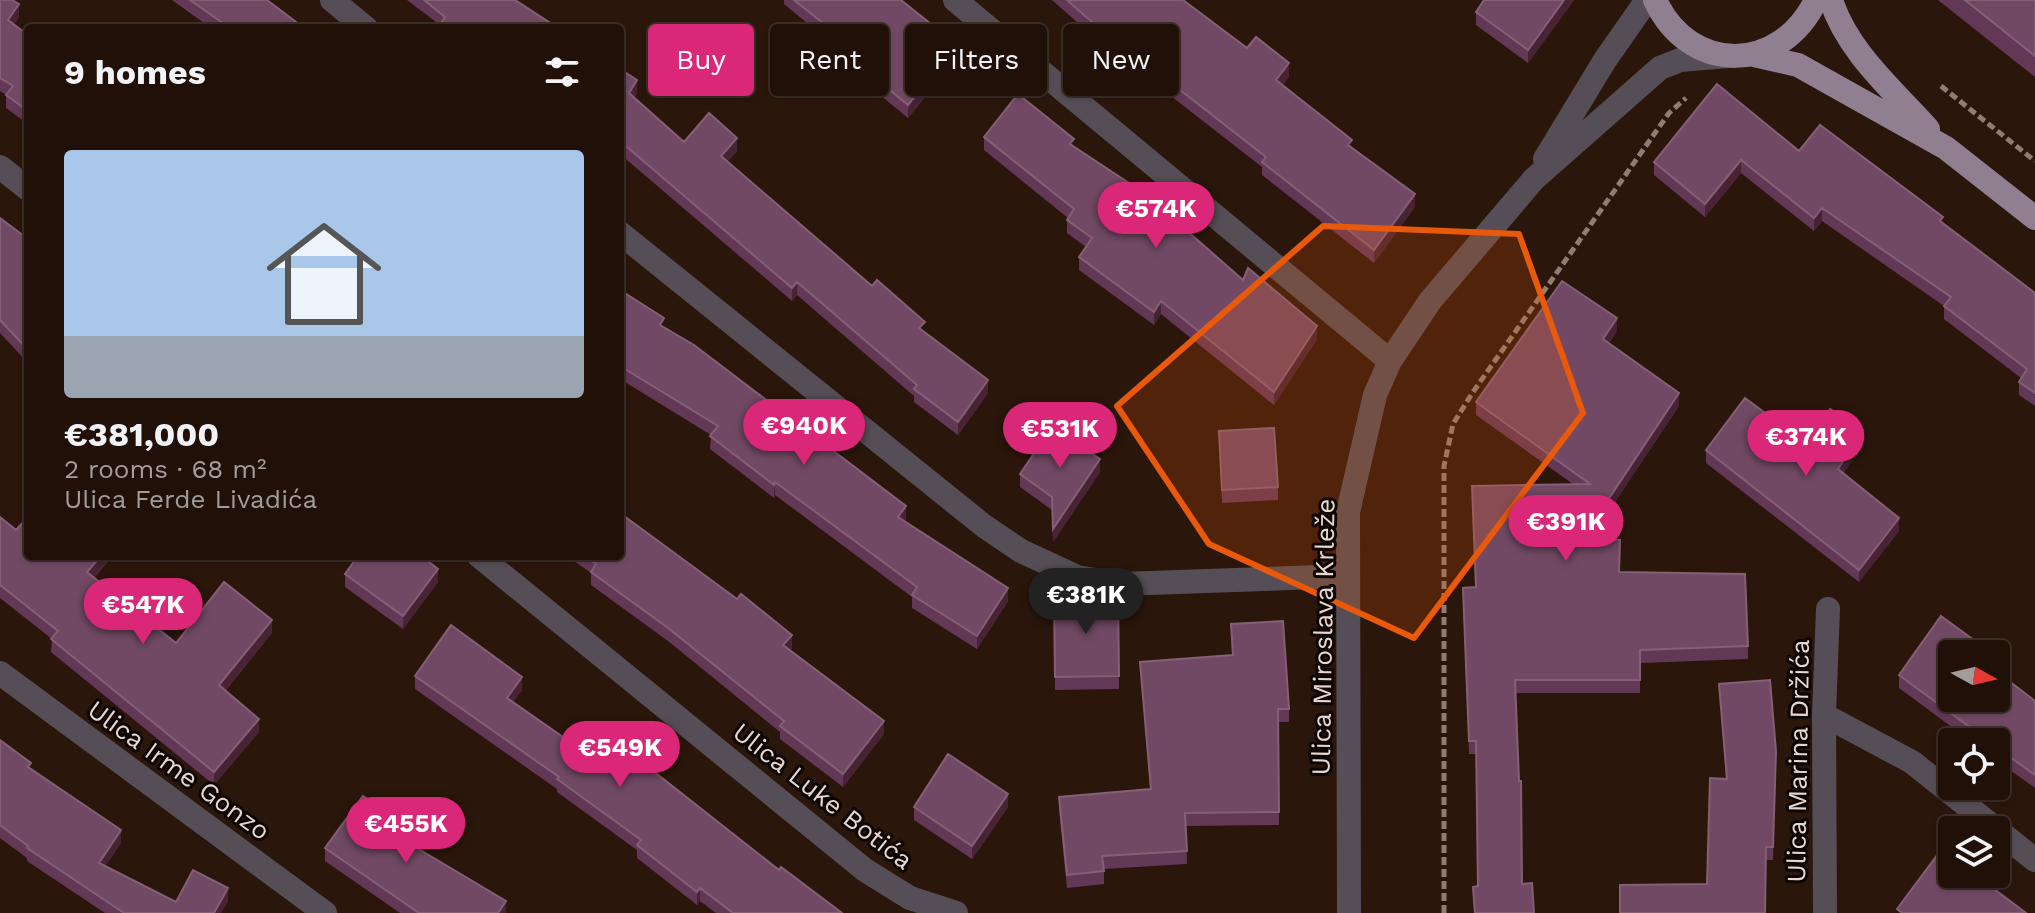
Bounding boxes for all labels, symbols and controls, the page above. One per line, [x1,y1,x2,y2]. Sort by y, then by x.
chip: Buy [648,24,754,96]
chip: Rent [770,24,889,96]
chip: Filters [905,24,1047,96]
chip: New [1063,24,1179,96]
icon: filters [540,50,584,94]
text: 9 homes [64,52,206,92]
pin: €574K [1100,182,1212,250]
text: €574K [1115,193,1197,223]
icon: home [252,202,396,346]
pin: €940K [748,399,860,467]
pin: €531K [1004,402,1116,470]
text: €940K [761,410,847,440]
pin: €374K [1750,410,1862,478]
text: €531K [1021,413,1099,443]
text: €381,000 [64,414,219,454]
text: €374K [1765,421,1847,451]
text: 2 rooms · 68 m² [64,454,266,484]
text: Ulica Ferde Livadića [64,484,317,514]
pin: €391K [1510,495,1622,563]
street label: Ulica Miroslava Krleže [1306,498,1340,776]
text: €391K [1527,506,1605,536]
pin: €381K [1030,568,1142,636]
pin: €547K [87,578,199,646]
text: €381K [1046,579,1126,609]
text: €547K [102,589,184,619]
street label: Ulica Marina Držića [1781,639,1815,883]
north arrow [1938,640,2010,712]
map controls [1938,640,2010,888]
street label: Ulica Irme Gonzo [82,694,276,846]
street label: Ulica Luke Botića [727,717,919,876]
pin: €549K [564,721,676,789]
button: locate [1938,728,2010,800]
text: €549K [578,732,662,762]
pin: €455K [350,797,462,865]
text: €455K [364,808,448,838]
button: layers [1938,816,2010,888]

